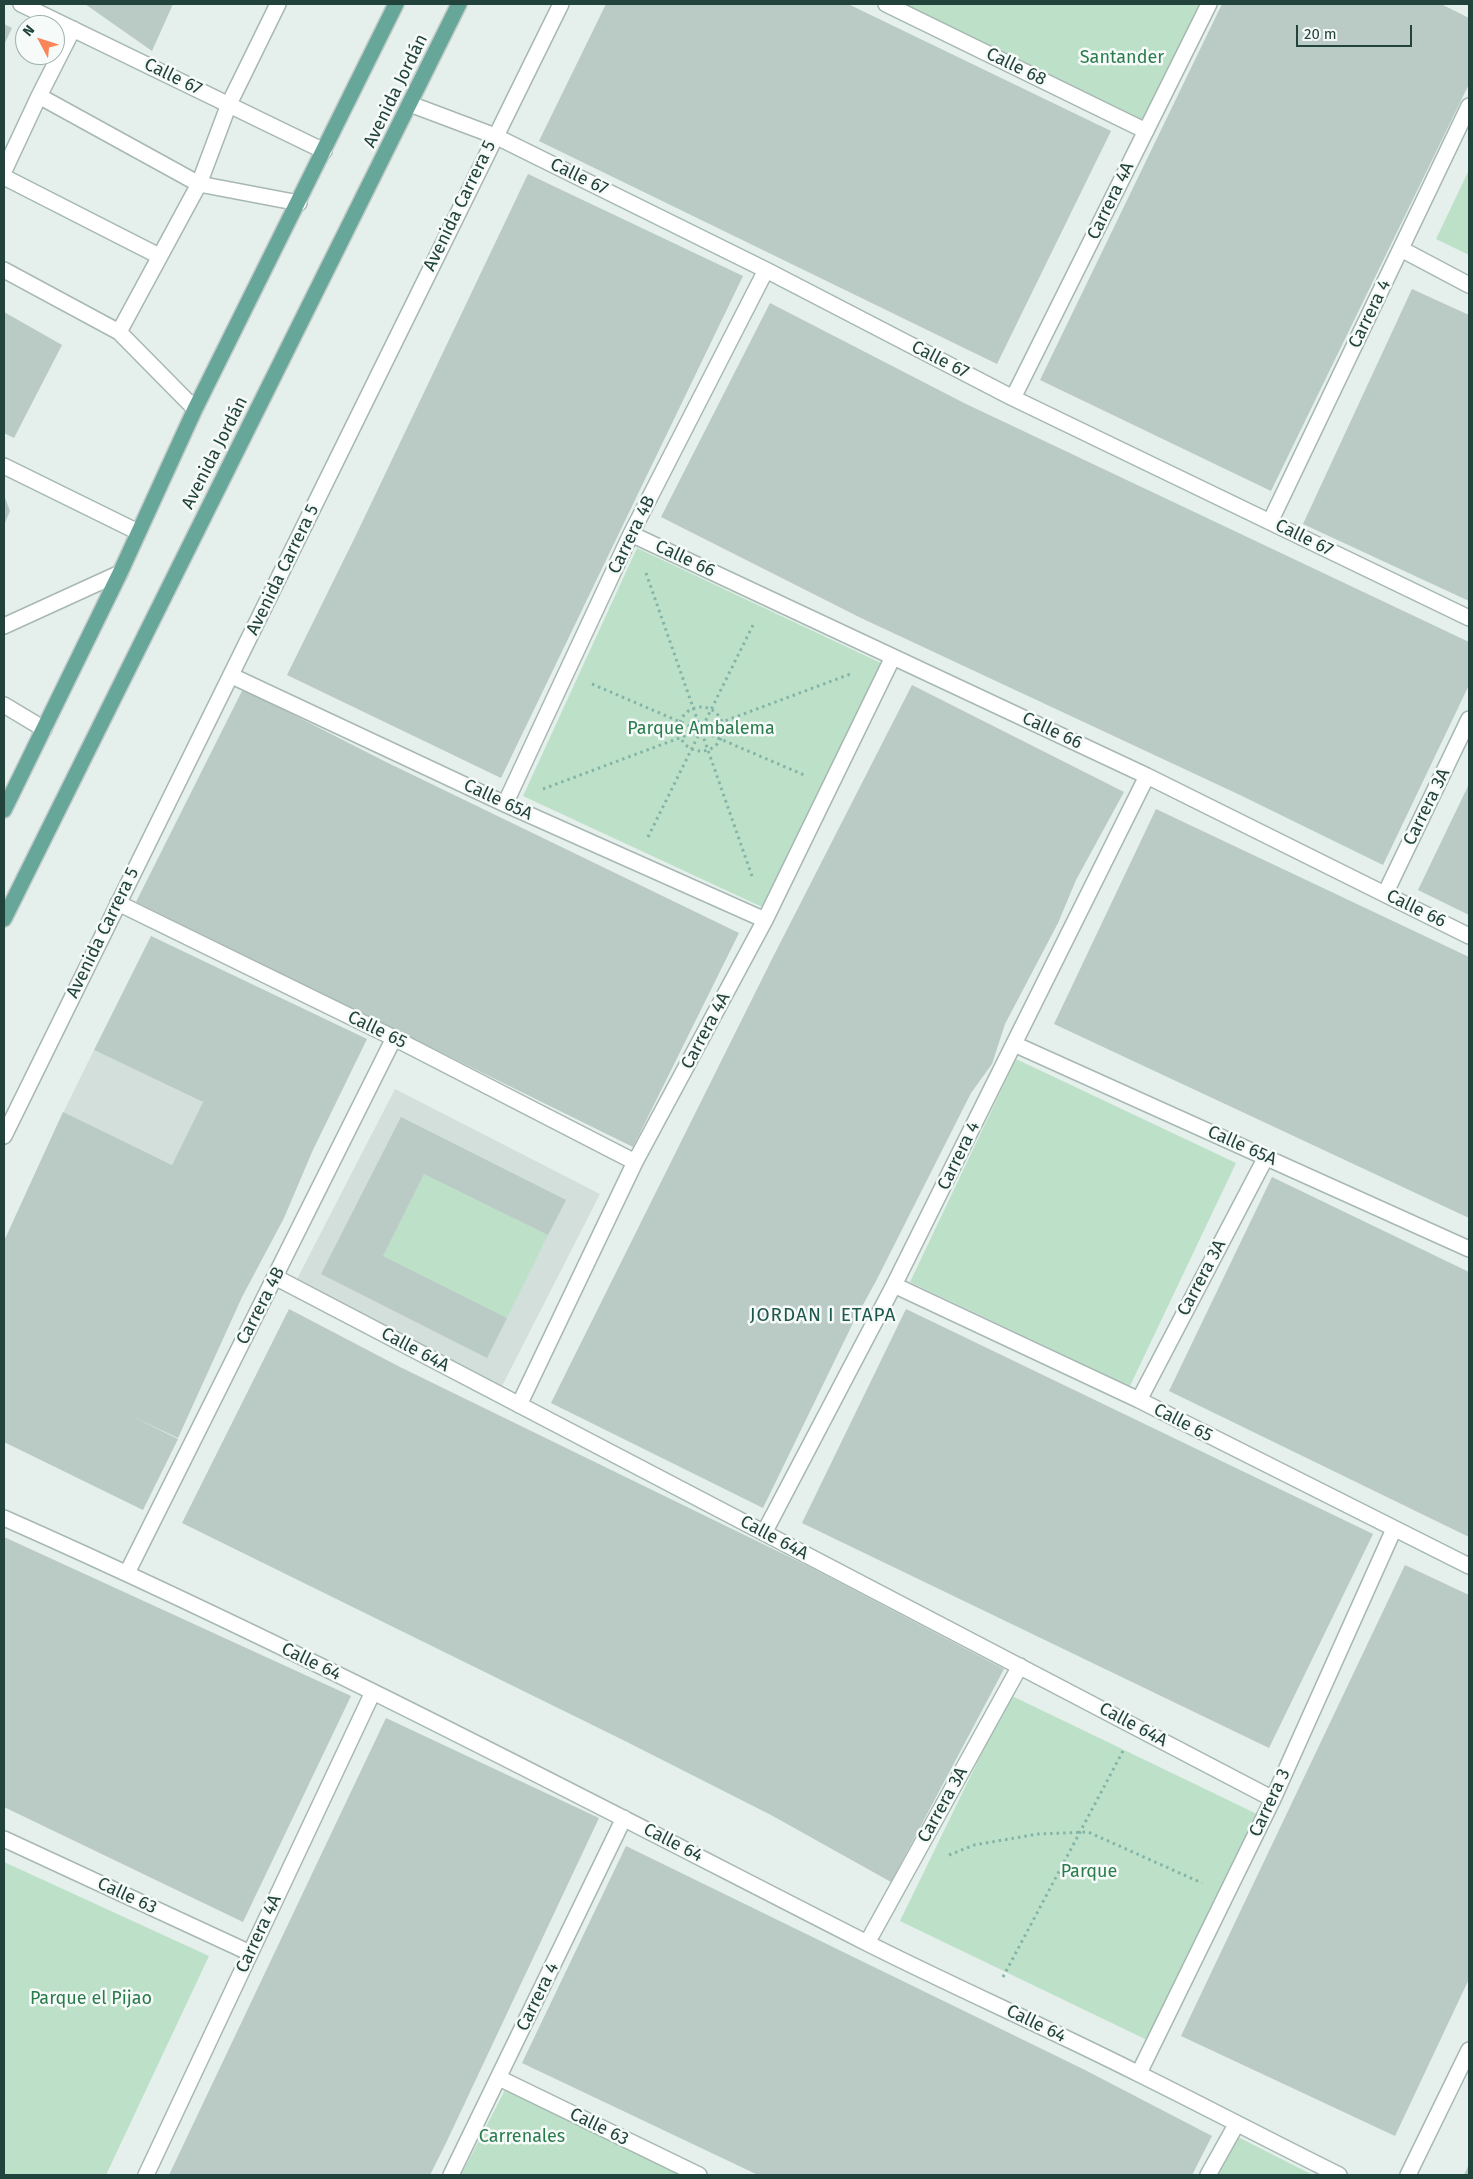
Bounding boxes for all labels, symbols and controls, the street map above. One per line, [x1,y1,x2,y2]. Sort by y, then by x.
north arrow [15,15,65,65]
scale bar [1298,15,1414,47]
text: N [19,22,38,40]
text: 20 m [1304,25,1337,43]
street label: Avenida Jordán [359,31,433,151]
street label: Calle 68 [982,43,1050,91]
park label: Santander [1080,47,1164,69]
street label: Calle 67 [141,54,205,100]
street label: Avenida Carrera 5 [419,137,501,275]
street label: Calle 67 [547,154,611,200]
street label: Carrera 4A [1083,159,1139,243]
street label: Carrera 4 [1344,276,1396,352]
street label: Calle 67 [908,336,972,384]
street label: Avenida Jordán [177,393,253,513]
street label: Carrera 4B [604,492,660,578]
street label: Avenida Carrera 5 [242,501,324,639]
street label: Calle 67 [1272,515,1336,561]
street label: Calle 66 [652,536,718,582]
street label: Calle 66 [1019,708,1085,754]
park label: Parque Ambalema [627,718,775,740]
street label: Carrera 3A [1399,765,1455,849]
street label: Calle 65A [460,775,536,825]
street label: Avenida Carrera 5 [62,864,144,1002]
street label: Calle 66 [1383,885,1449,933]
street label: Carrera 4A [677,989,735,1073]
street label: Calle 65 [344,1006,410,1054]
street label: Carrera 4 [933,1118,985,1194]
street label: Calle 65A [1204,1121,1280,1171]
street label: Carrera 3A [1173,1236,1231,1320]
street label: Carrera 4B [232,1264,290,1348]
district label: JORDAN I ETAPA [748,1305,898,1327]
street label: Calle 64A [377,1323,453,1377]
street label: Calle 65 [1150,1399,1216,1447]
street label: Calle 64A [736,1511,812,1565]
street label: Calle 64 [278,1638,344,1686]
street label: Calle 64A [1095,1698,1171,1752]
street label: Carrera 3A [913,1763,973,1847]
street label: Carrera 3 [1245,1765,1295,1841]
street label: Calle 64 [640,1819,706,1867]
park label: Parque [1061,1861,1117,1883]
street label: Calle 63 [94,1873,160,1919]
street label: Carrera 4A [232,1892,286,1976]
street label: Carrera 4 [512,1959,564,2035]
park label: Parque el Pijao [30,1988,152,2010]
street label: Calle 64 [1003,2000,1069,2048]
street label: Calle 63 [566,2103,632,2151]
park label: Carrenales [479,2126,565,2148]

